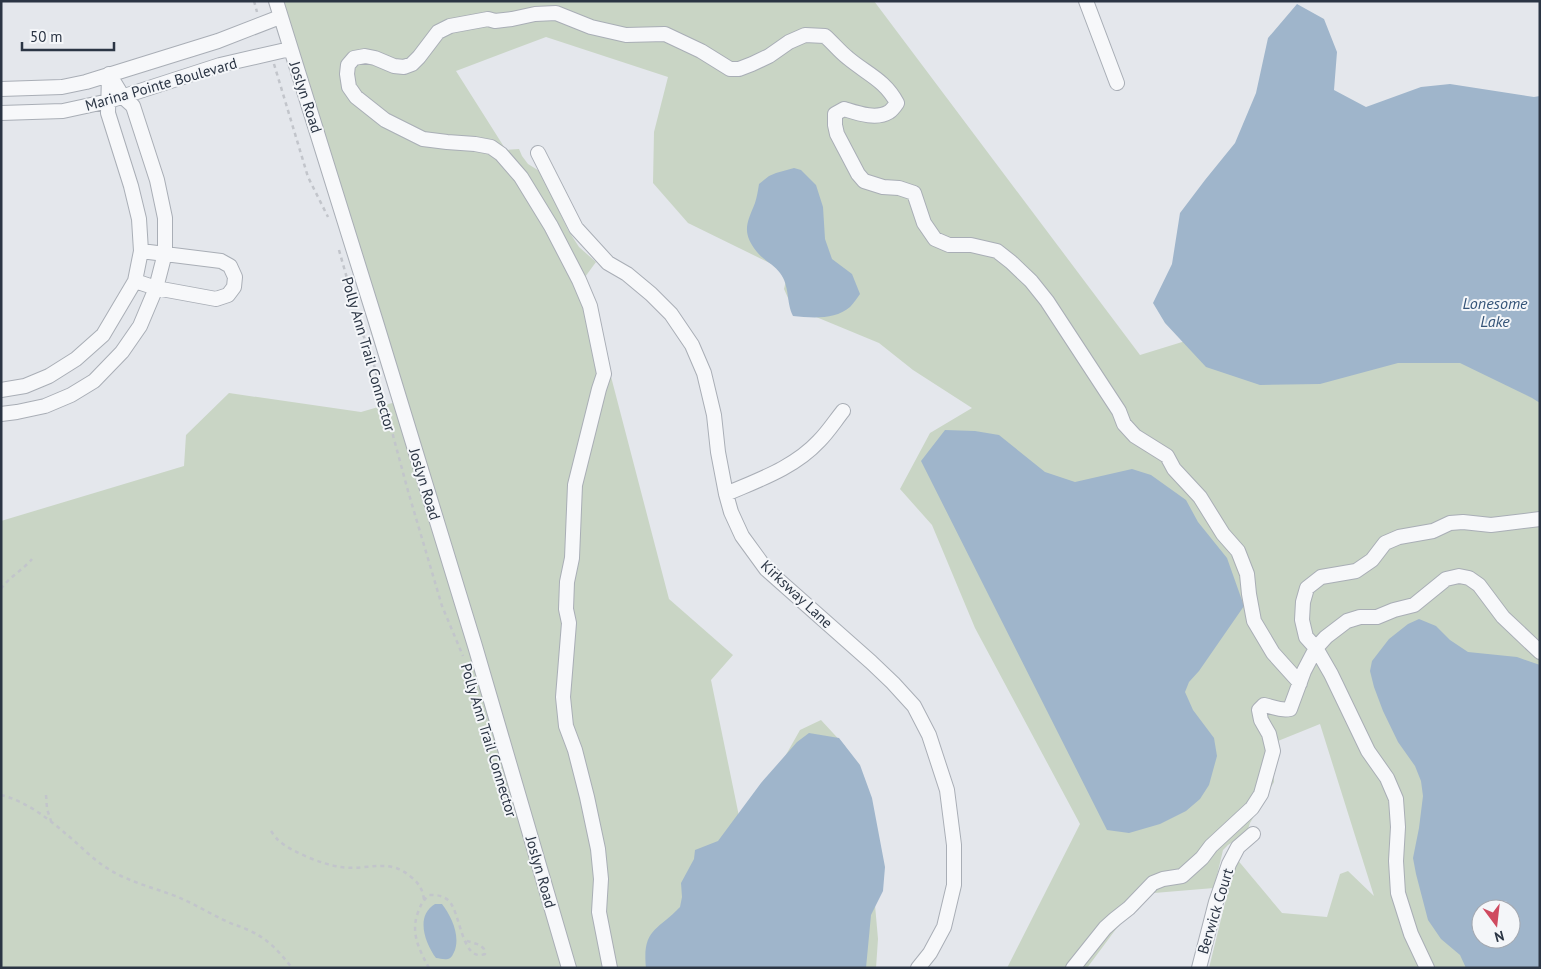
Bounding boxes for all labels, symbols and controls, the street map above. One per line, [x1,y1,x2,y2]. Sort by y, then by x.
scale bar [22,20,115,52]
text: 50 m [30,27,63,46]
street label: Marina Pointe Boulevard [83,53,239,115]
street label: Joslyn Road [285,58,326,135]
street label: Polly Ann Trail Connector [338,275,400,433]
water label: Lonesome Lake [1462,293,1528,331]
street label: Joslyn Road [405,445,445,522]
street label: Kirksway Lane [757,556,837,632]
street label: Polly Ann Trail Connector [457,661,521,819]
street label: Joslyn Road [521,833,560,910]
street label: Berwick Court [1193,866,1237,956]
north arrow [1471,899,1521,949]
text: N [1493,927,1506,946]

